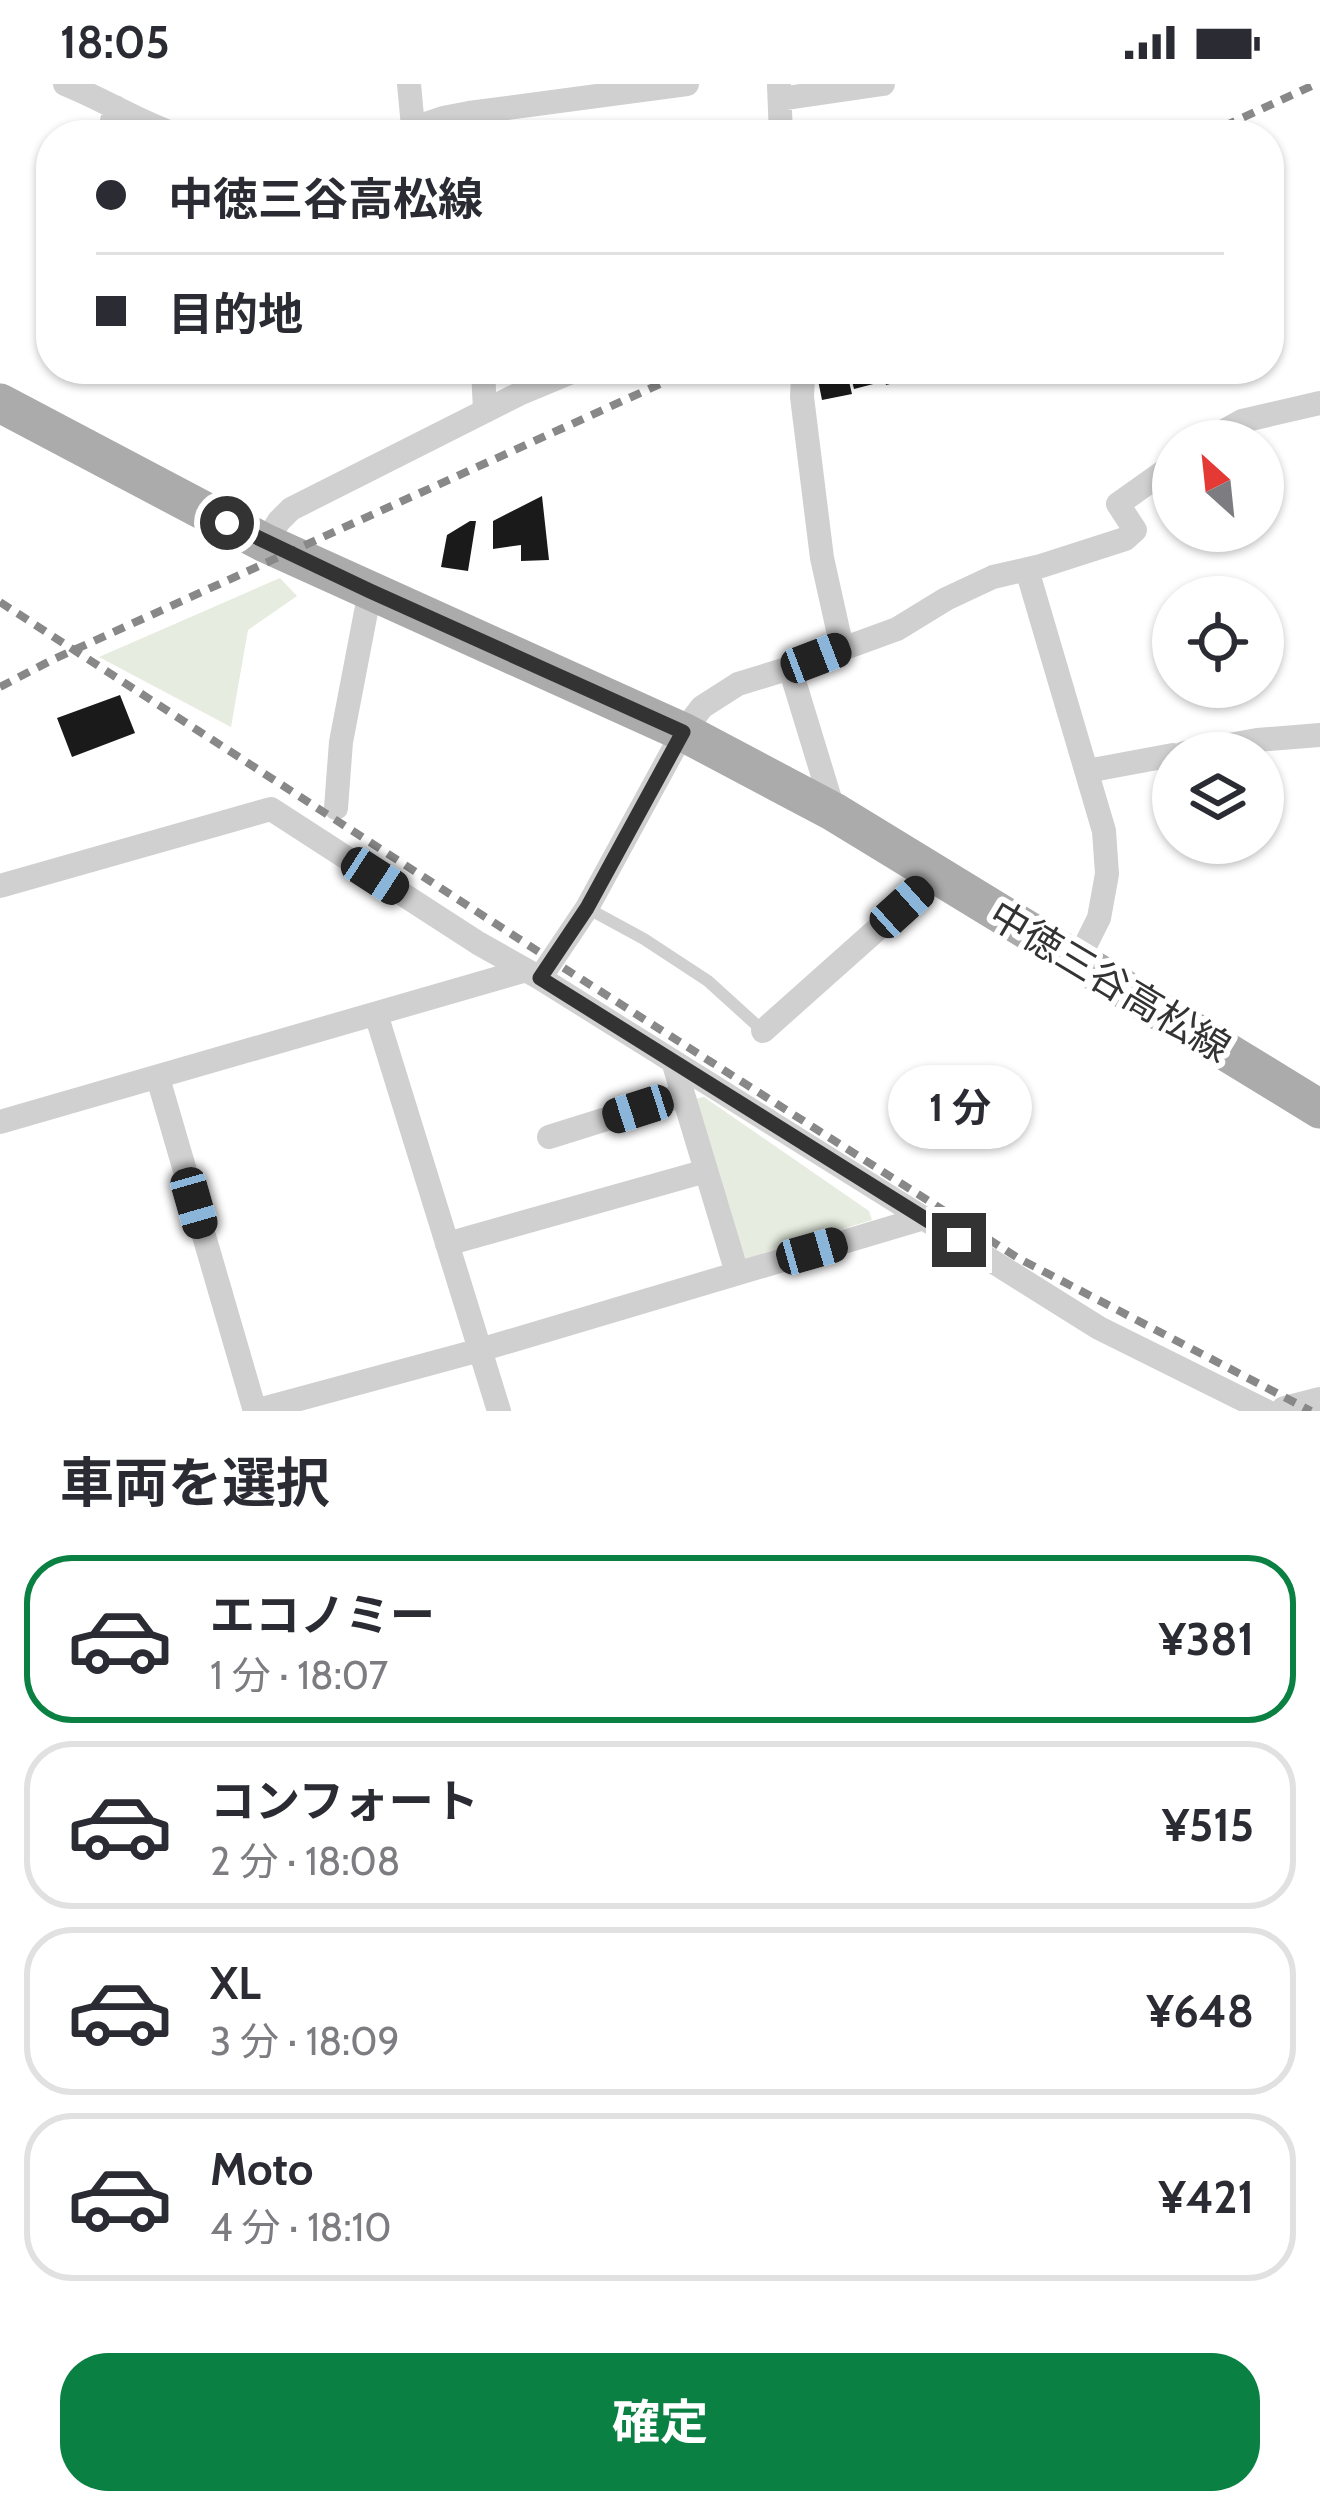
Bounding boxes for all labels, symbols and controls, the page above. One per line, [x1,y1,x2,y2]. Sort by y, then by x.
text: 18:05 [60,15,170,69]
text: 中徳三谷高松線 [168,172,483,226]
text: 目的地 [168,287,303,341]
north arrow [1152,420,1284,552]
map controls [1152,420,1284,864]
route start [200,496,254,550]
button: locate [1152,576,1284,708]
car [776,628,856,688]
button: layers [1152,732,1284,864]
car [335,841,415,911]
car [863,870,941,944]
street label: 中徳三谷高松線 [981,890,1239,1072]
callout: 1 分 [887,1066,1031,1150]
car [598,1081,678,1137]
text: 1 分 [929,1083,991,1131]
car [167,1163,221,1243]
route end [932,1213,986,1267]
car [772,1224,852,1278]
text: 車両を選択 [60,1450,330,1516]
icon: car [66,1585,174,1693]
text: エコノミー [210,1588,435,1642]
text: ¥381 [1159,1612,1254,1666]
text: 1 分 · 18:07 [210,1651,388,1699]
icon: car [66,1771,174,1879]
text: コンフォート [210,1774,479,1828]
text: ¥515 [1162,1798,1254,1852]
text: 2 分 · 18:08 [210,1837,400,1885]
text: XL [210,1956,261,2010]
icon: car [66,1957,174,2065]
text: ¥648 [1146,1984,1254,2038]
text: 3 分 · 18:09 [210,2017,400,2065]
text: Moto [210,2142,313,2196]
icon: car [66,2143,174,2251]
text: ¥421 [1158,2170,1254,2224]
text: 4 分 · 18:10 [210,2203,392,2251]
button: 確定 [60,2353,1260,2491]

